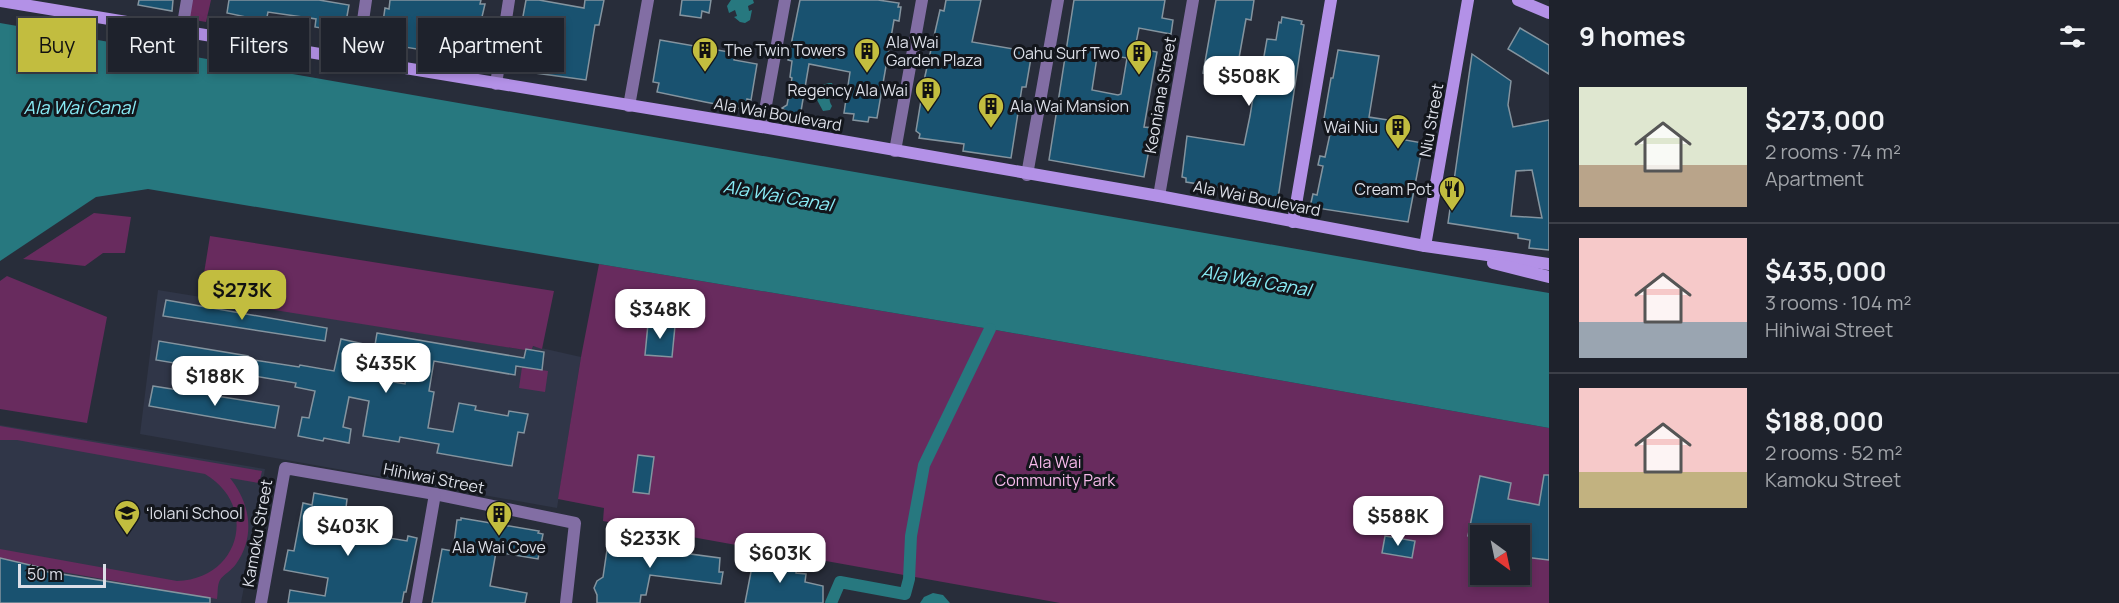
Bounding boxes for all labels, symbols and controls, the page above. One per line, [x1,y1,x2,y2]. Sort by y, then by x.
chip: Buy [18,18,96,72]
chip: Rent [108,18,197,72]
chip: Filters [209,18,309,72]
chip: New [321,18,406,72]
chip: Apartment [418,18,564,72]
text: 9 homes [1579,18,1686,54]
icon: filters [2056,20,2089,53]
place label: Ala Wai Garden Plaza [886,31,982,71]
building icon: The Twin Towers [690,35,720,73]
street label: Keoniana Street [1139,35,1181,155]
building icon: Ala Wai Garden Plaza [852,36,882,74]
building icon: Oahu Surf Two [1124,38,1154,76]
place label: The Twin Towers [724,39,845,61]
place label: Oahu Surf Two [1013,42,1120,64]
pin: $508K [1207,56,1291,107]
text: $508K [1218,62,1280,89]
building icon: Regency Ala Wai [913,75,943,113]
place label: Regency Ala Wai [788,79,908,101]
street label: Niu Street [1414,81,1448,159]
building icon: Ala Wai Mansion [976,91,1006,129]
street label: Ala Wai Boulevard [712,92,844,136]
water label: Ala Wai Canal [24,95,137,119]
place label: Ala Wai Mansion [1010,95,1129,117]
text: $273,000 [1765,102,1885,138]
icon: home [1627,111,1699,183]
building icon: Wai Niu [1383,112,1413,150]
place label: Wai Niu [1324,116,1378,138]
text: 2 rooms · 74 m² [1765,138,1901,165]
text: Apartment [1765,165,1864,192]
water label: Ala Wai Canal [722,174,838,217]
restaurant icon: Cream Pot [1437,174,1467,212]
street label: Ala Wai Boulevard [1191,175,1323,221]
place label: Cream Pot [1355,178,1432,200]
text: $435,000 [1765,253,1887,289]
water label: Ala Wai Canal [1200,259,1316,302]
icon: home [1627,262,1699,334]
pin: $273K [200,270,284,321]
text: $273K [212,276,272,303]
pin: $348K [618,289,702,340]
text: 3 rooms · 104 m² [1765,289,1911,316]
text: $348K [629,295,691,322]
text: Hihiwai Street [1765,316,1893,343]
pin: $435K [344,343,428,394]
text: $435K [355,349,417,376]
pin: $188K [173,356,257,407]
text: $188K [186,362,244,389]
text: $188,000 [1765,403,1884,439]
icon: home [1627,412,1699,484]
text: 2 rooms · 52 m² [1765,439,1902,466]
park label: Ala Wai Community Park [995,451,1116,491]
street label: Hihiwai Street [382,457,486,499]
text: Kamoku Street [1765,466,1901,493]
street label: Kamoku Street [237,477,277,589]
pin: $588K [1356,496,1440,547]
school or university icon: ʻIolani School [112,498,142,536]
building icon: Ala Wai Cove [484,499,514,537]
place label: ʻIolani School [146,502,243,524]
text: $588K [1367,502,1429,529]
pin: $403K [306,506,390,557]
text: $403K [317,512,379,539]
pin: $233K [608,518,692,569]
text: $233K [620,524,680,551]
north arrow [1470,525,1530,585]
map controls [1470,525,1530,585]
pin: $603K [738,533,822,584]
place label: Ala Wai Cove [452,536,546,558]
text: $603K [749,539,811,566]
scale bar [18,561,106,588]
text: 50 m [27,563,63,585]

